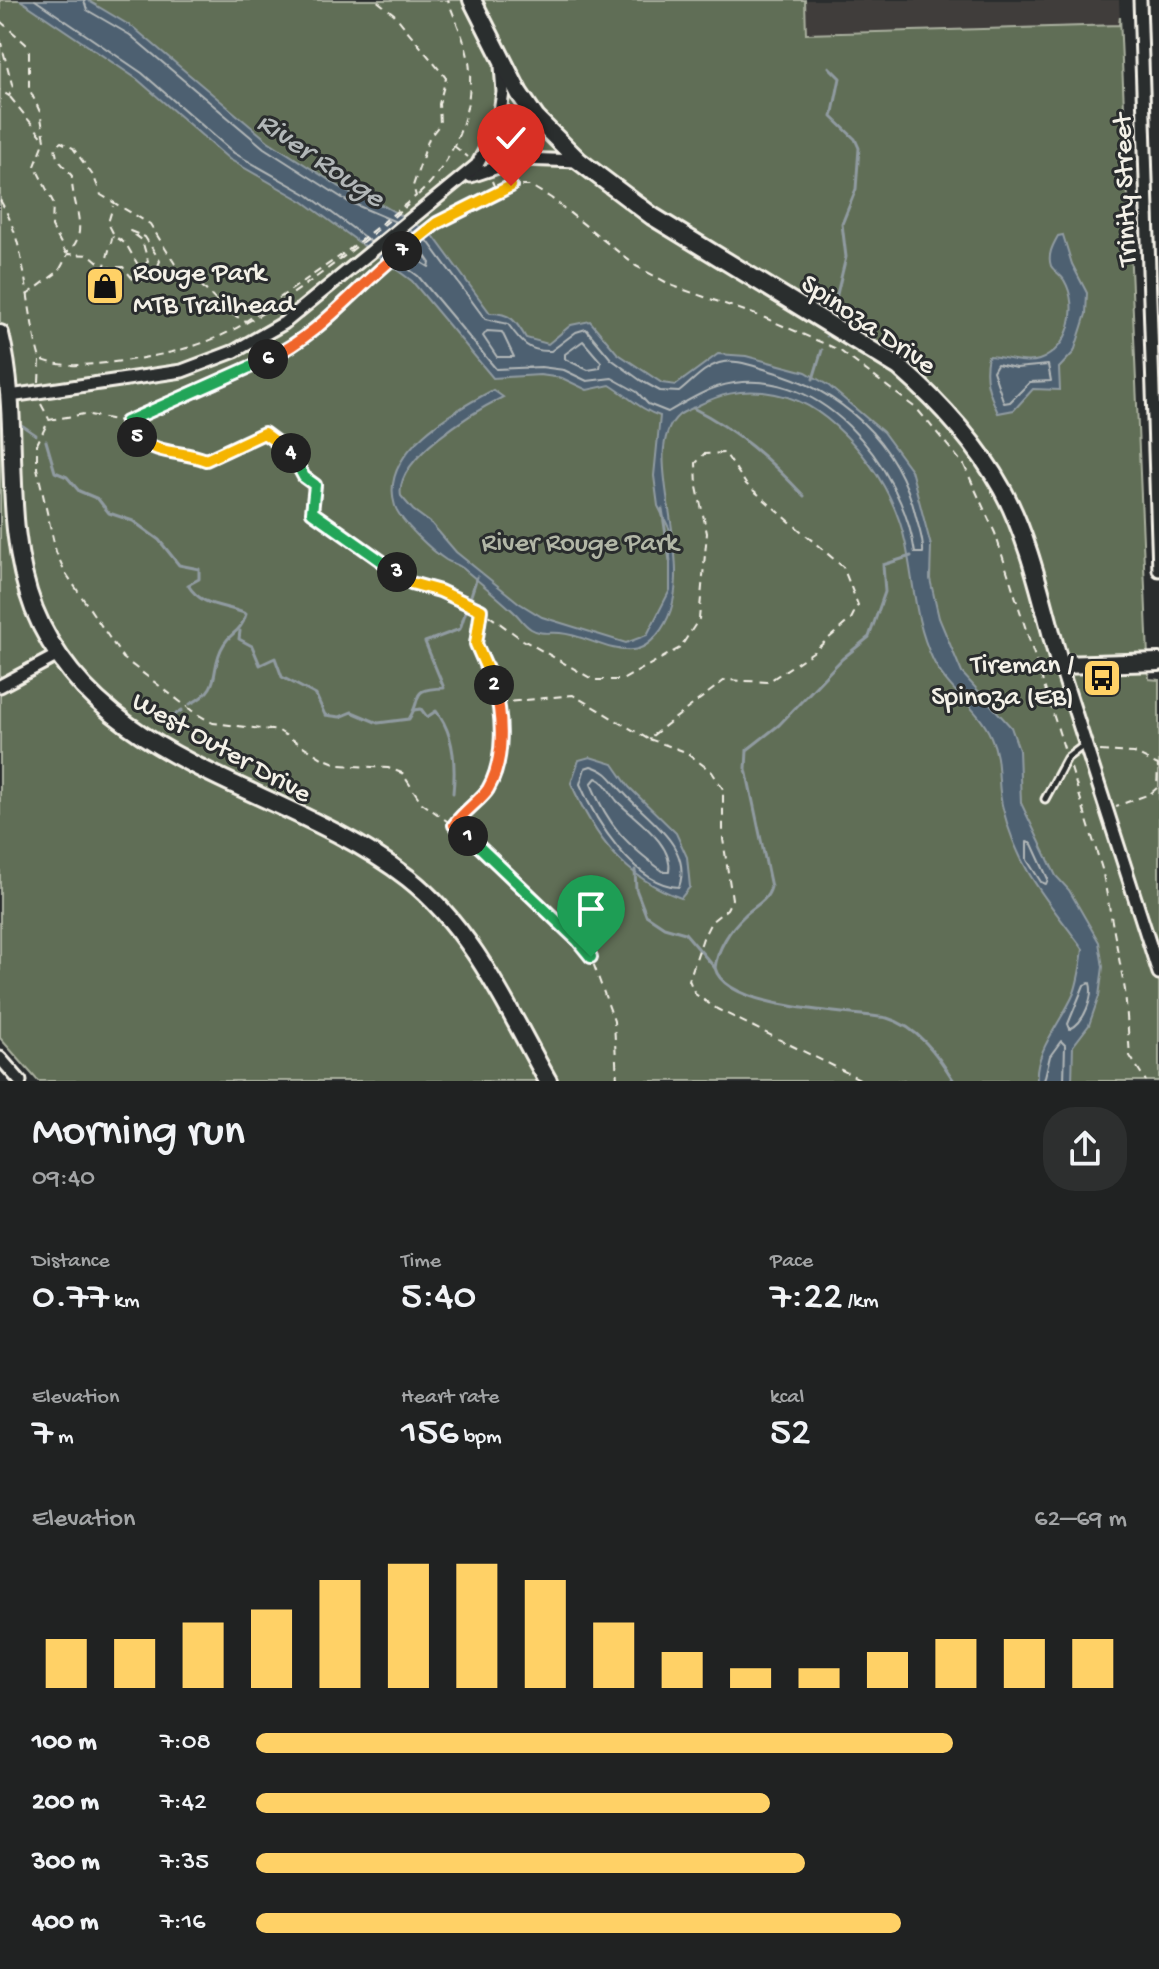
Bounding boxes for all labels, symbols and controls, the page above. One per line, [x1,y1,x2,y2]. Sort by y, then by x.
pin [477,104,545,186]
water label: River Rouge [249,106,391,218]
street label: Trinity Street [1107,110,1146,269]
icon: check [489,116,533,160]
pin: 7 [382,231,422,271]
text: 7 [396,238,408,264]
place label: Rouge Park MTB Trailhead [133,258,297,323]
shop icon: Rouge Park MTB Trailhead [84,265,126,307]
street label: Spinoza Drive [793,268,942,383]
pin: 6 [248,339,288,379]
text: 6 [262,346,274,372]
pin: 5 [117,417,157,457]
text: 5 [131,424,143,450]
pin: 4 [271,433,311,473]
text: 4 [286,440,296,466]
park label: River Rouge Park [482,528,681,561]
pin: 3 [377,552,417,592]
text: 3 [391,559,403,585]
place label: Tireman / Spinoza (EB) [931,650,1074,715]
bus stop icon: Tireman / Spinoza (EB) [1081,657,1123,699]
pin: 2 [474,665,514,705]
text: 2 [489,672,499,698]
street label: West Outer Drive [125,686,317,812]
pin: 1 [448,816,488,856]
text: 1 [464,823,472,849]
pin [557,875,625,957]
icon: arrive [569,887,613,931]
button: share [1043,1107,1127,1191]
text: Morning run [32,1108,245,1160]
text: 09:40 [32,1164,95,1195]
text: Distance [32,1249,110,1275]
text: Time [401,1249,441,1275]
text: Pace [770,1249,813,1275]
text: 0.77 [32,1275,109,1322]
text: 5:40 [401,1275,476,1322]
text: 7:22 [770,1275,843,1322]
text: km [109,1289,140,1315]
text: /km [843,1289,879,1315]
text: Elevation [32,1385,119,1411]
text: Heart rate [401,1385,499,1411]
text: kcal [770,1385,804,1411]
text: 7 [32,1411,53,1458]
text: 156 [401,1411,458,1458]
text: 52 [770,1411,811,1458]
text: m [53,1425,74,1451]
text: bpm [458,1425,502,1451]
text: Elevation [32,1505,135,1536]
text: 62–69 m [1034,1505,1127,1536]
text: 100 m [32,1728,97,1759]
text: 7:08 [160,1728,211,1759]
text: 200 m [32,1788,99,1819]
text: 7:42 [160,1788,207,1819]
text: 300 m [32,1848,100,1879]
text: 7:35 [160,1848,209,1879]
text: 400 m [32,1908,98,1939]
text: 7:16 [160,1908,205,1939]

